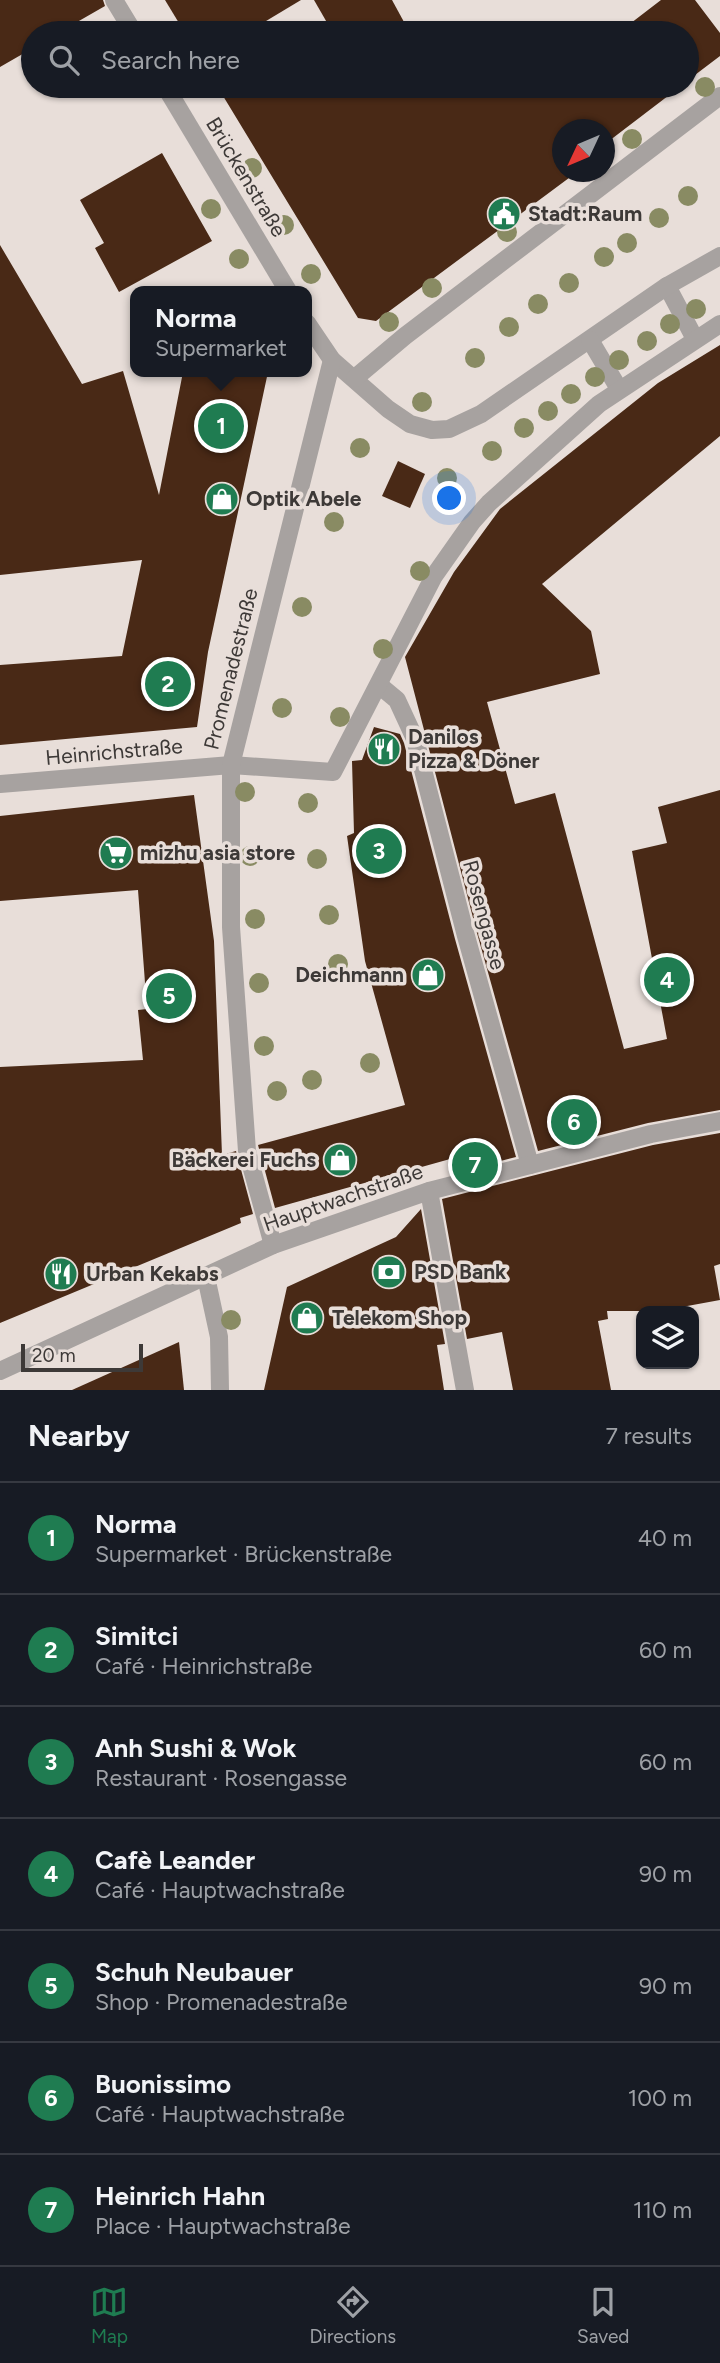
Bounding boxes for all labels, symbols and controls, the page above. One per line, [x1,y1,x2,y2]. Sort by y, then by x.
search box [21,21,699,98]
icon: search [45,41,83,79]
text: Search here [101,44,240,76]
street label: Brückenstraße [201,112,292,241]
north arrow [552,119,615,182]
public building icon: Stadt:Raum [485,195,523,233]
place label: Stadt:Raum [528,201,642,226]
popup [130,286,312,377]
text: Norma [155,302,237,334]
text: Supermarket [155,334,287,362]
pin: 1 [198,400,244,452]
shop icon: Optik Abele [203,480,241,518]
your location [432,481,466,515]
place label: Optik Abele [246,486,362,511]
street label: Promenadestraße [198,585,263,752]
pin: 2 [145,658,191,710]
place label: Danilos Pizza & Döner [408,724,539,773]
restaurant icon: Danilos Pizza & Döner [365,730,403,768]
street label: Heinrichstraße [44,733,184,770]
pin: 3 [356,825,402,877]
supermarket icon: mizhu asia store [97,834,135,872]
place label: mizhu asia store [140,840,296,865]
street label: Rosengasse [458,857,511,972]
pin: 4 [644,954,690,1006]
shop icon: Deichmann [409,956,447,994]
place label: Deichmann [295,962,404,987]
pin: 5 [146,970,192,1022]
pin: 6 [551,1096,597,1148]
pin: 7 [452,1139,498,1191]
shop icon: Bäckerei Fuchs [321,1141,359,1179]
place label: Bäckerei Fuchs [172,1147,316,1172]
street label: Hauptwachstraße [260,1158,426,1237]
bank icon: PSD Bank [370,1253,408,1291]
restaurant icon: Urban Kekabs [42,1255,80,1293]
place label: PSD Bank [414,1259,507,1284]
place label: Urban Kekabs [86,1261,219,1286]
shop icon: Telekom Shop [288,1299,326,1337]
place label: Telekom Shop [332,1305,467,1330]
map controls [636,1306,699,1369]
button: layers [636,1306,699,1369]
scale bar [21,1341,144,1373]
text: 20 m [32,1344,76,1367]
text: Nearby [28,1417,130,1454]
text: 7 results [606,1422,692,1450]
text: Norma [95,1508,177,1540]
text: 1 [46,1524,56,1552]
text: 40 m [638,1524,692,1552]
text: Supermarket · Brückenstraße [95,1540,392,1568]
text: Simitci [95,1620,178,1652]
text: 2 [44,1636,58,1664]
text: 60 m [639,1636,692,1664]
text: Café · Heinrichstraße [95,1652,312,1680]
text: Anh Sushi & Wok [95,1732,296,1764]
text: 3 [45,1748,57,1776]
text: 60 m [639,1748,692,1776]
text: Restaurant · Rosengasse [95,1764,347,1792]
text: Cafè Leander [95,1844,255,1876]
text: 4 [44,1860,58,1888]
text: 90 m [639,1860,692,1888]
text: Café · Hauptwachstraße [95,1876,345,1904]
text: Schuh Neubauer [95,1956,293,1988]
text: 5 [44,1972,58,2000]
text: 90 m [639,1972,692,2000]
text: Shop · Promenadestraße [95,1988,348,2016]
text: Buonissimo [95,2068,231,2100]
text: 6 [44,2084,58,2112]
text: 100 m [628,2084,692,2112]
text: Café · Hauptwachstraße [95,2100,345,2128]
text: Heinrich Hahn [95,2180,265,2212]
text: 7 [45,2196,57,2224]
text: 110 m [633,2196,692,2224]
text: Place · Hauptwachstraße [95,2212,351,2240]
tab: Map [90,2283,128,2348]
tab: Directions [309,2283,396,2348]
tab: Saved [577,2283,629,2348]

